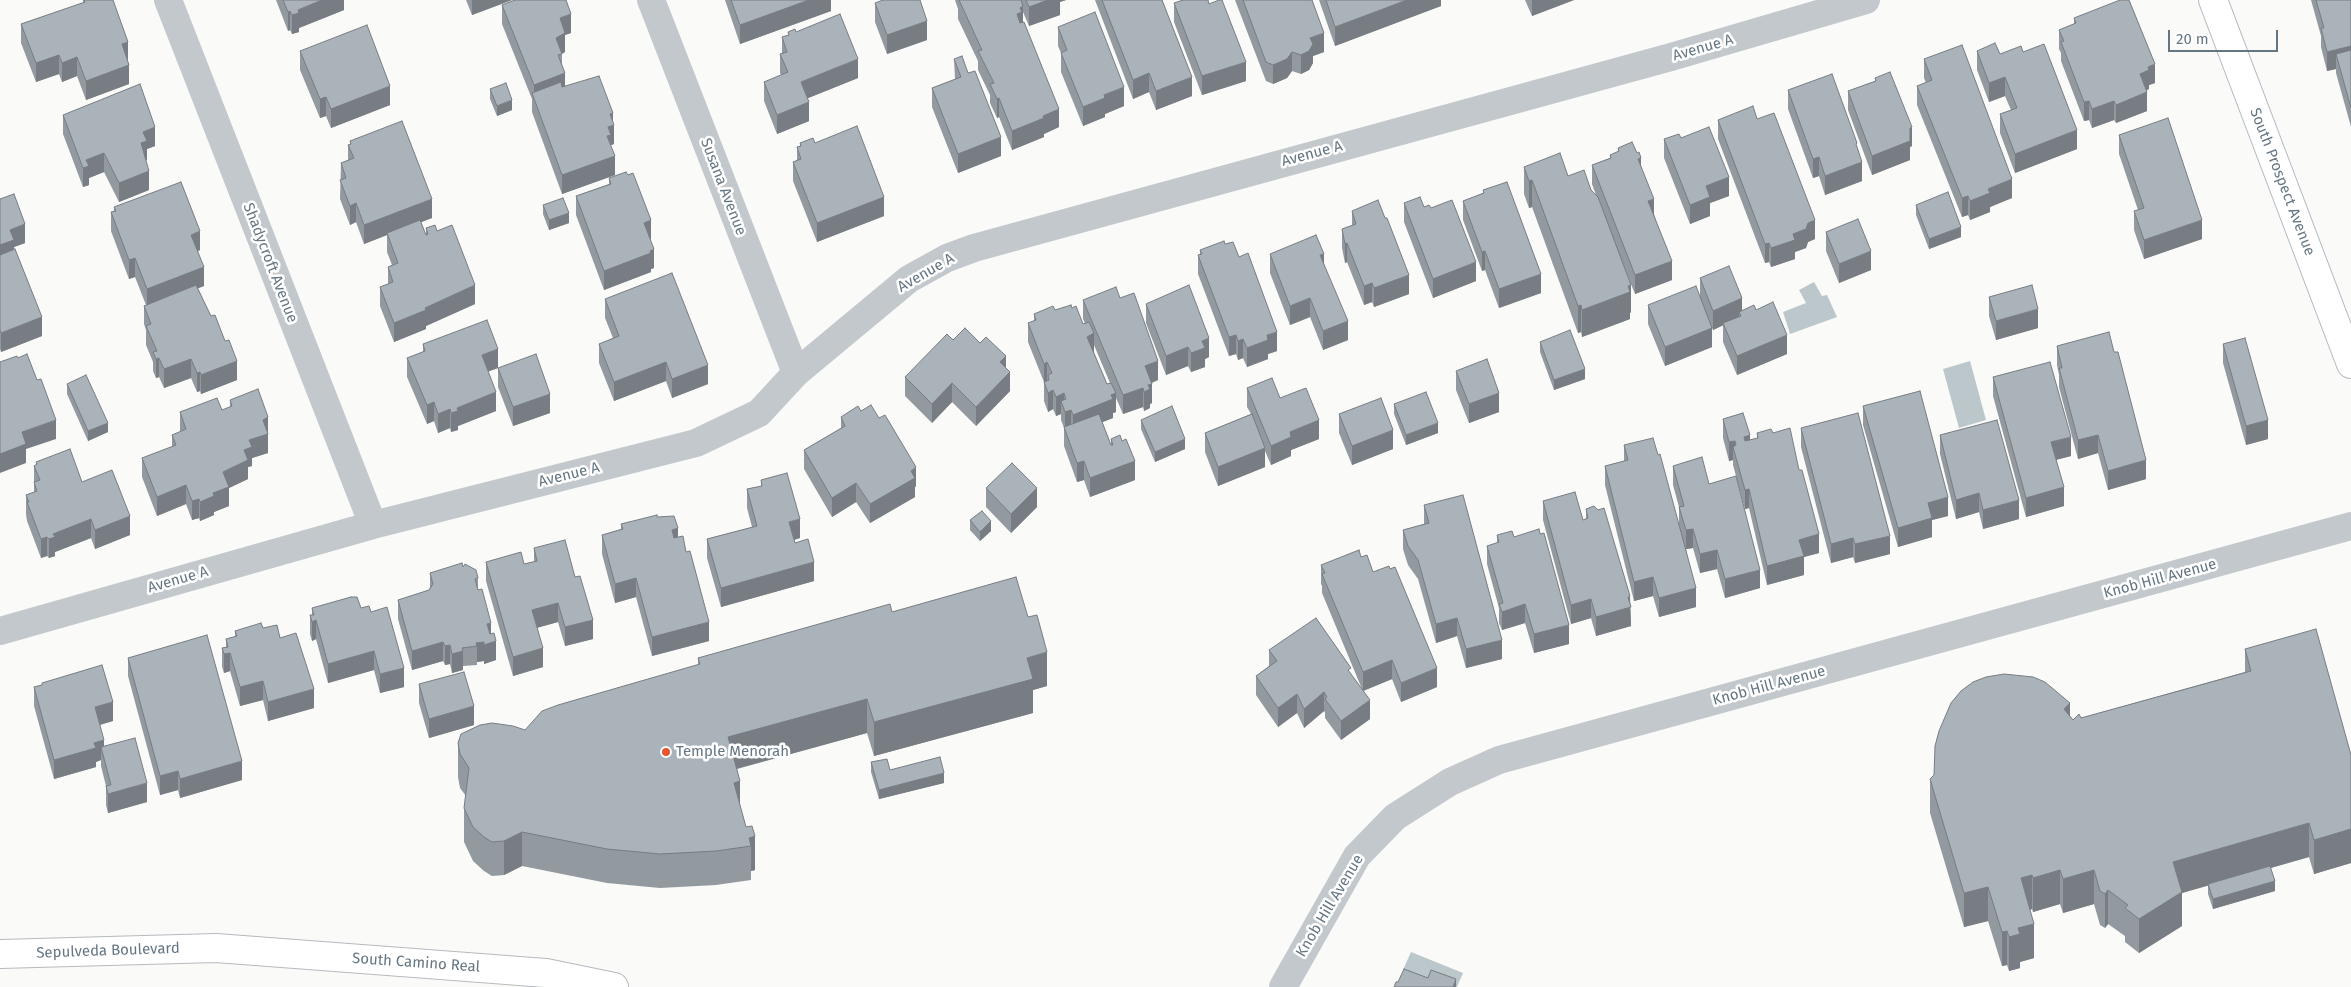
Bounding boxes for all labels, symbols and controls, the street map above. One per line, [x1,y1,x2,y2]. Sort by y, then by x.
scale bar [2171,20,2281,52]
text: 20 m [2176,30,2209,48]
street label: Avenue A [1671,31,1735,65]
street label: South Prospect Avenue [2246,106,2318,258]
street label: Susana Avenue [696,136,750,238]
street label: Avenue A [1280,137,1344,171]
street label: Shadycroft Avenue [239,201,301,325]
street label: Avenue A [894,250,958,296]
street label: Avenue A [537,459,601,491]
street label: Knob Hill Avenue [2102,555,2218,603]
street label: Avenue A [146,563,210,597]
street label: Knob Hill Avenue [1711,662,1827,710]
place label: Temple Menorah [676,743,789,761]
marker: Temple Menorah [660,746,672,758]
street label: Knob Hill Avenue [1292,852,1368,960]
street label: Sepulveda Boulevard [36,940,180,962]
street label: South Camino Real [351,950,481,976]

